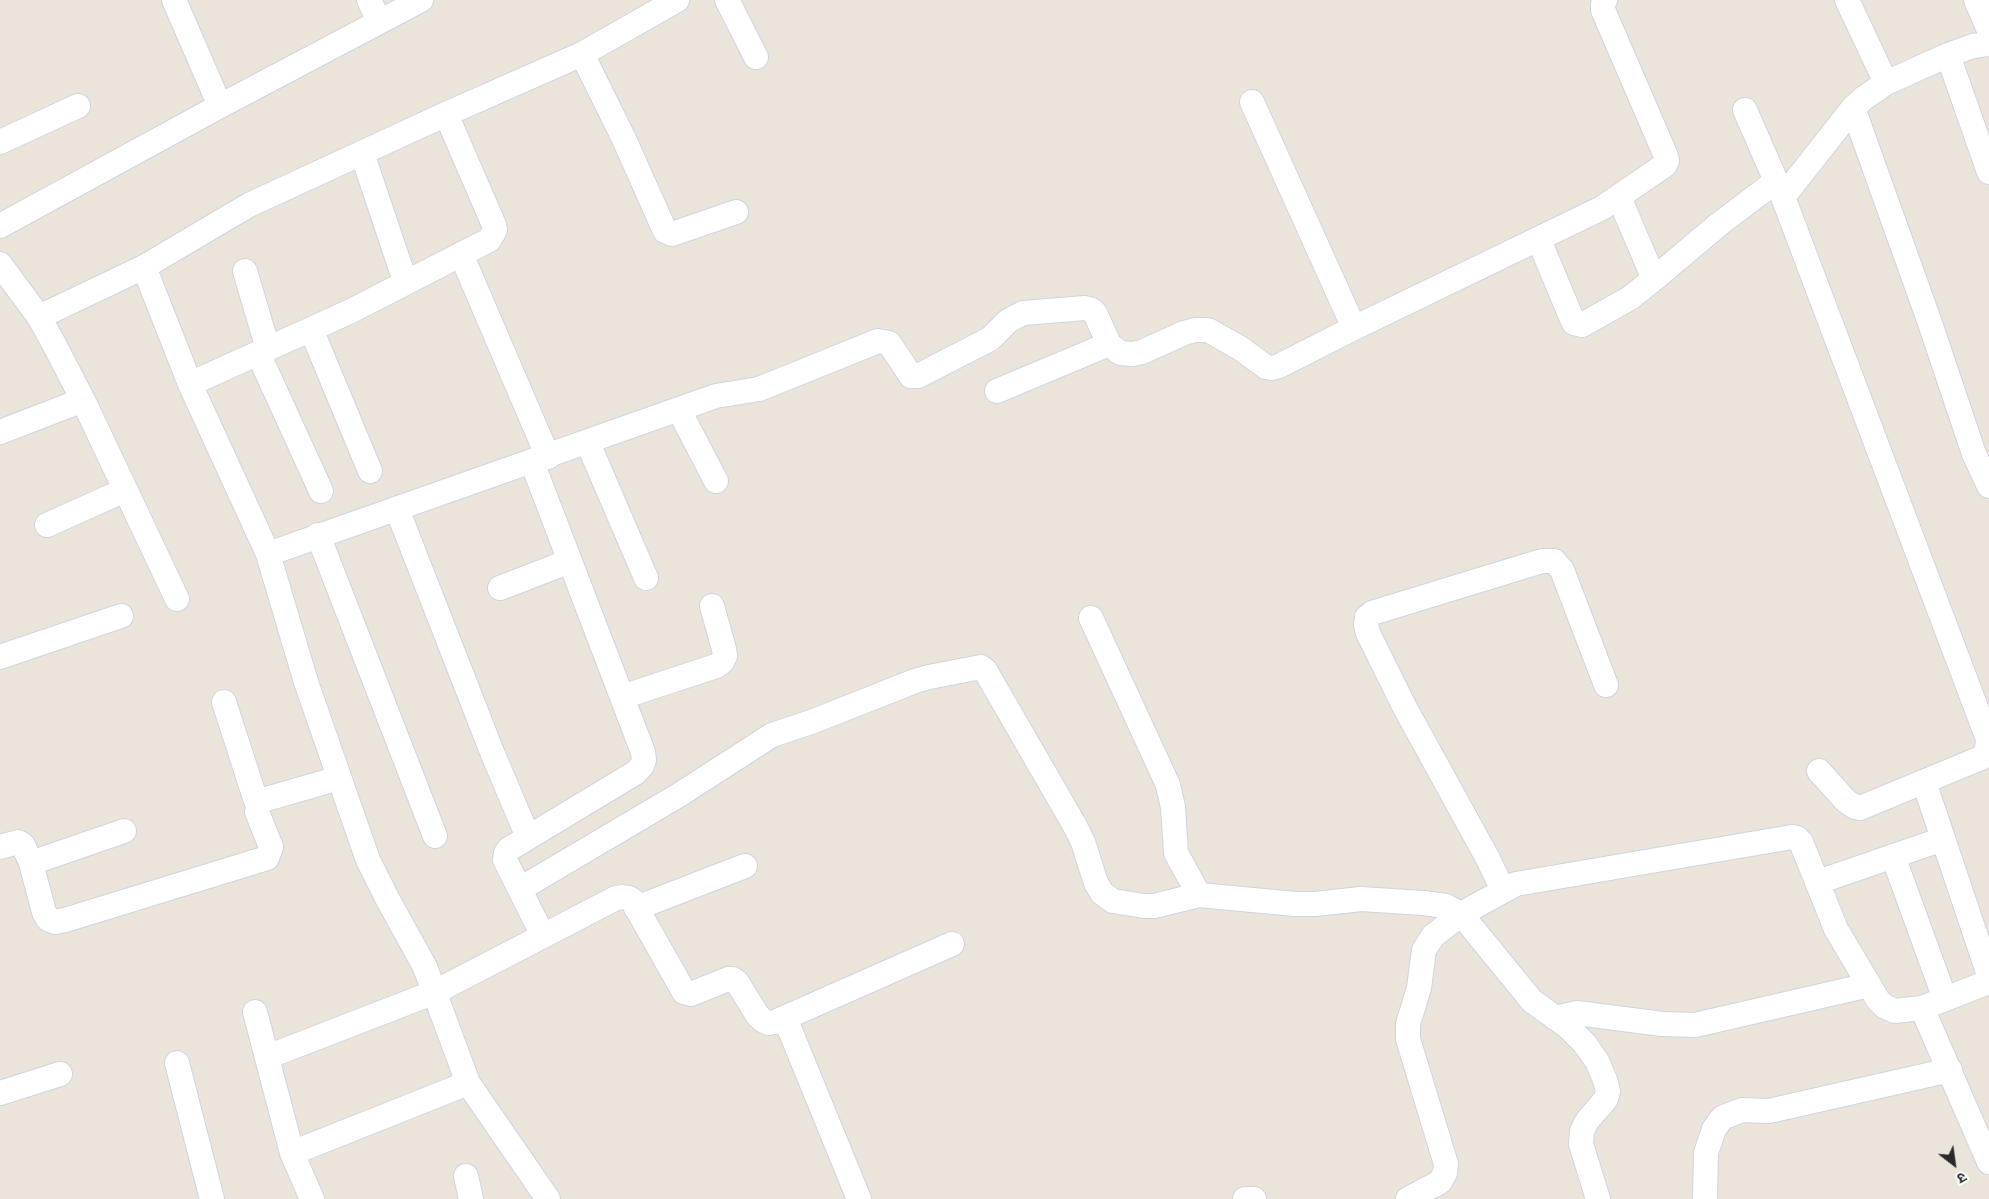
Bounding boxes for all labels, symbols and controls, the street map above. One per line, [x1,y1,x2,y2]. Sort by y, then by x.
north arrow [1929,1139,1979,1189]
text: उ [1954,1168,1970,1187]

